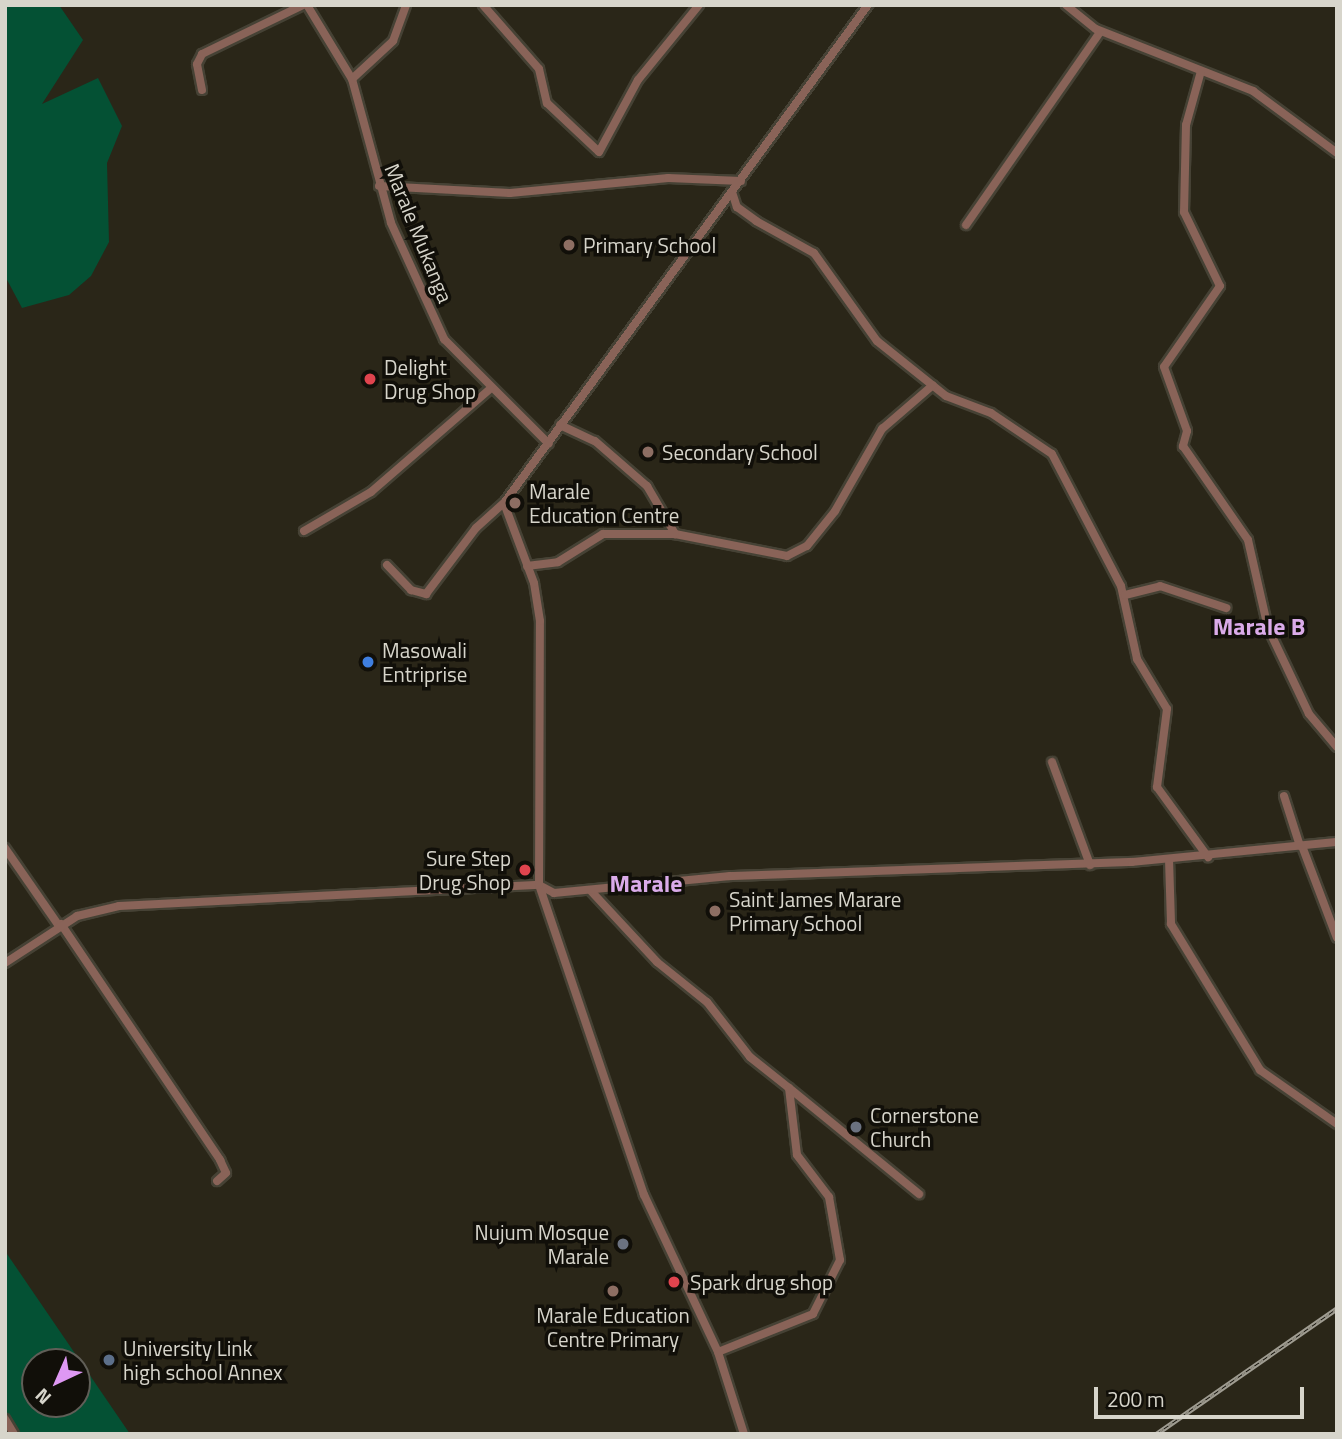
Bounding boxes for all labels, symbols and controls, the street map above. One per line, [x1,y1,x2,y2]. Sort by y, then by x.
street label: Marale Mukanga [380,160,458,306]
place label: Primary School [583,232,716,258]
marker: Primary School [561,237,577,253]
place label: Delight Drug Shop [384,354,476,404]
marker: Delight Drug Shop [362,371,378,387]
place label: Secondary School [662,439,818,465]
marker: Secondary School [640,444,656,460]
place label: Marale Education Centre [529,478,679,528]
marker: Marale Education Centre [507,495,523,511]
district label: Marale B [1213,613,1305,641]
place label: Masowali Entriprise [382,637,467,687]
marker: Masowali Entriprise [360,654,376,670]
place label: Sure Step Drug Shop [419,845,511,895]
marker: Sure Step Drug Shop [517,862,533,878]
district label: Marale [610,870,682,898]
place label: Saint James Marare Primary School [729,886,901,936]
marker: Saint James Marare Primary School [707,903,723,919]
place label: Cornerstone Church [870,1102,979,1152]
marker: Cornerstone Church [848,1119,864,1135]
place label: Nujum Mosque Marale [475,1219,609,1269]
marker: Nujum Mosque Marale [615,1236,631,1252]
place label: Spark drug shop [690,1269,833,1295]
marker: Spark drug shop [664,1272,684,1292]
marker: Marale Education Centre Primary [605,1283,621,1299]
place label: Marale Education Centre Primary [536,1302,690,1352]
place label: University Link high school Annex [123,1335,282,1385]
north arrow [21,1348,91,1418]
marker: University Link high school Annex [101,1352,117,1368]
scale bar [1097,1372,1307,1416]
text: N [28,1382,57,1412]
text: 200 m [1107,1383,1164,1415]

